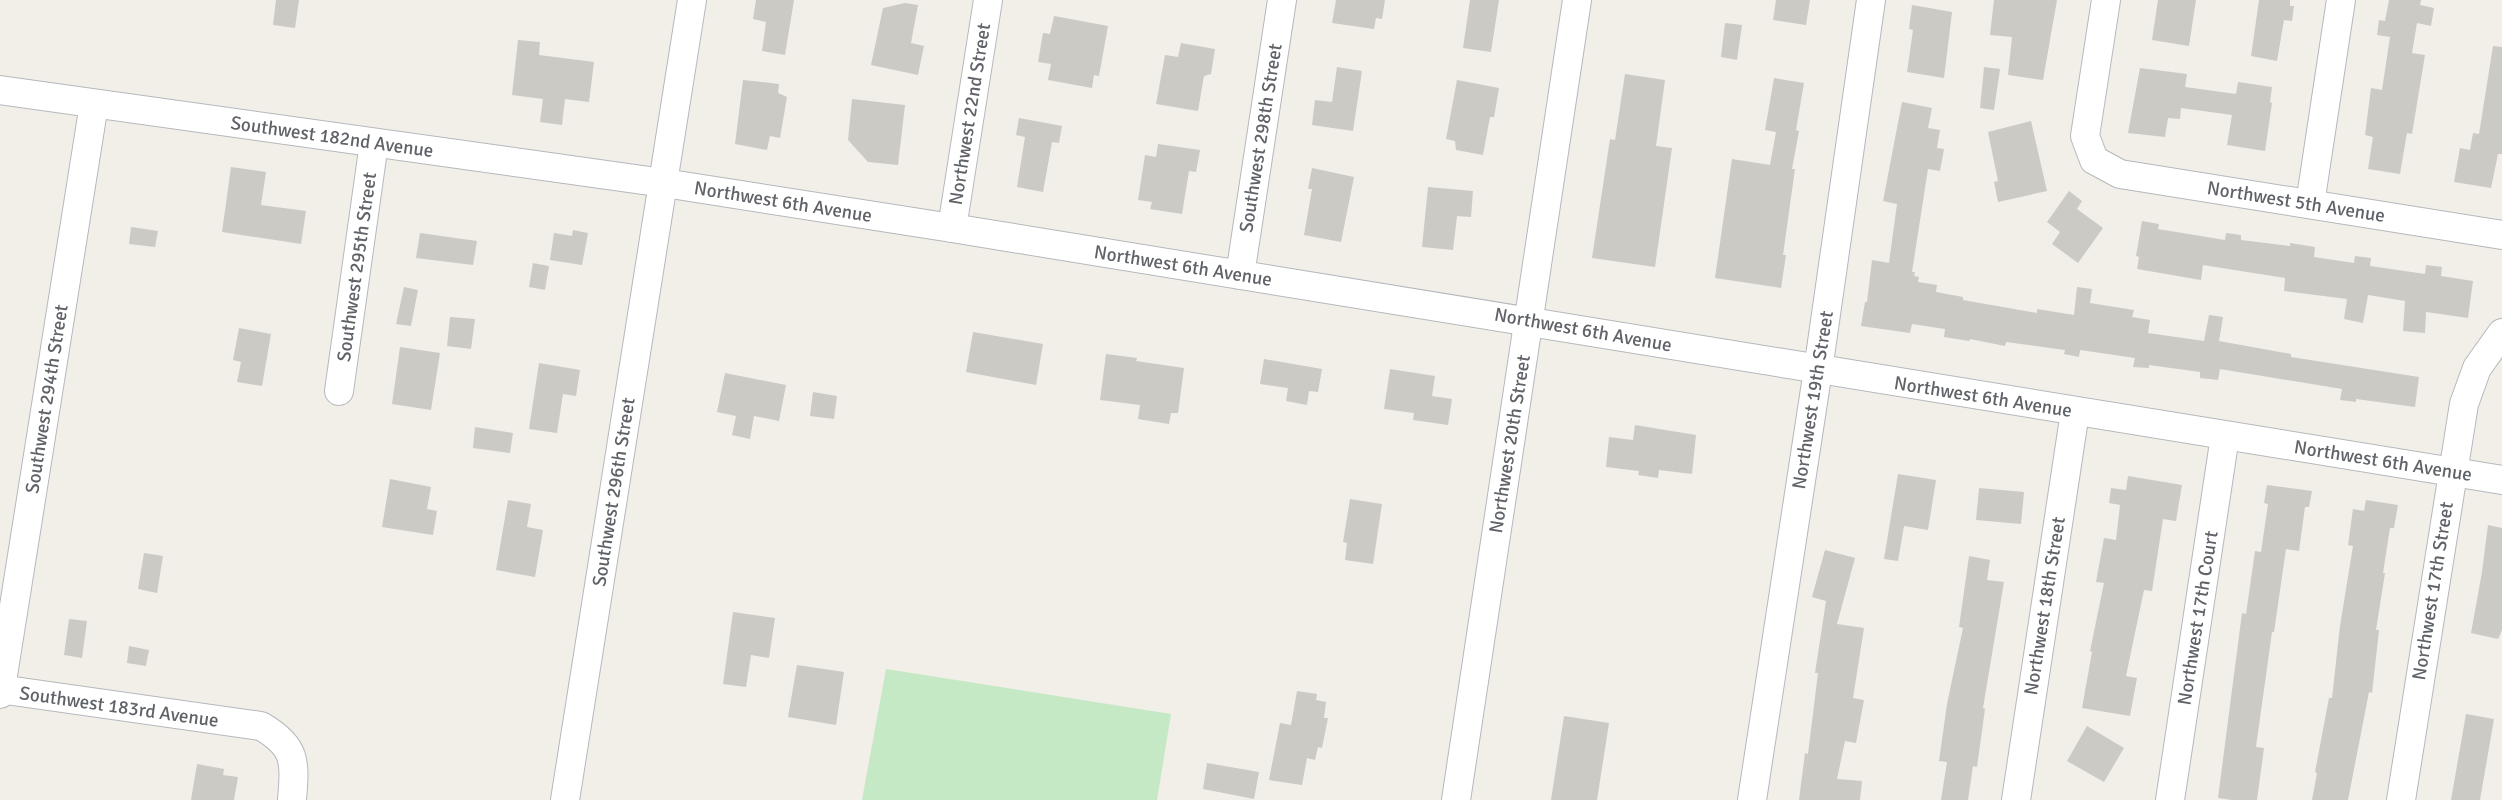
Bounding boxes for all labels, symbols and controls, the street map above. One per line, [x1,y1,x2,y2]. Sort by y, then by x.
street label: Northwest 22nd Street [944,21,996,207]
street label: Southwest 298th Street [1234,41,1288,234]
street label: Southwest 182nd Avenue [229,111,435,163]
street label: Southwest 295th Street [332,170,382,363]
street label: Northwest 6th Avenue [692,176,874,228]
street label: Northwest 5th Avenue [2205,176,2387,228]
street label: Northwest 6th Avenue [1092,240,1274,292]
street label: Southwest 294th Street [20,302,74,495]
street label: Northwest 6th Avenue [1492,303,1674,357]
street label: Northwest 19th Street [1787,309,1839,491]
street label: Northwest 20th Street [1484,353,1536,535]
street label: Northwest 6th Avenue [1892,371,2074,423]
street label: Southwest 296th Street [587,395,641,588]
street label: Northwest 6th Avenue [2292,435,2474,487]
street label: Northwest 17th Street [2407,500,2459,682]
street label: Northwest 18th Street [2019,515,2071,697]
street label: Northwest 17th Court [2172,529,2224,707]
street label: Southwest 183rd Avenue [18,681,220,733]

